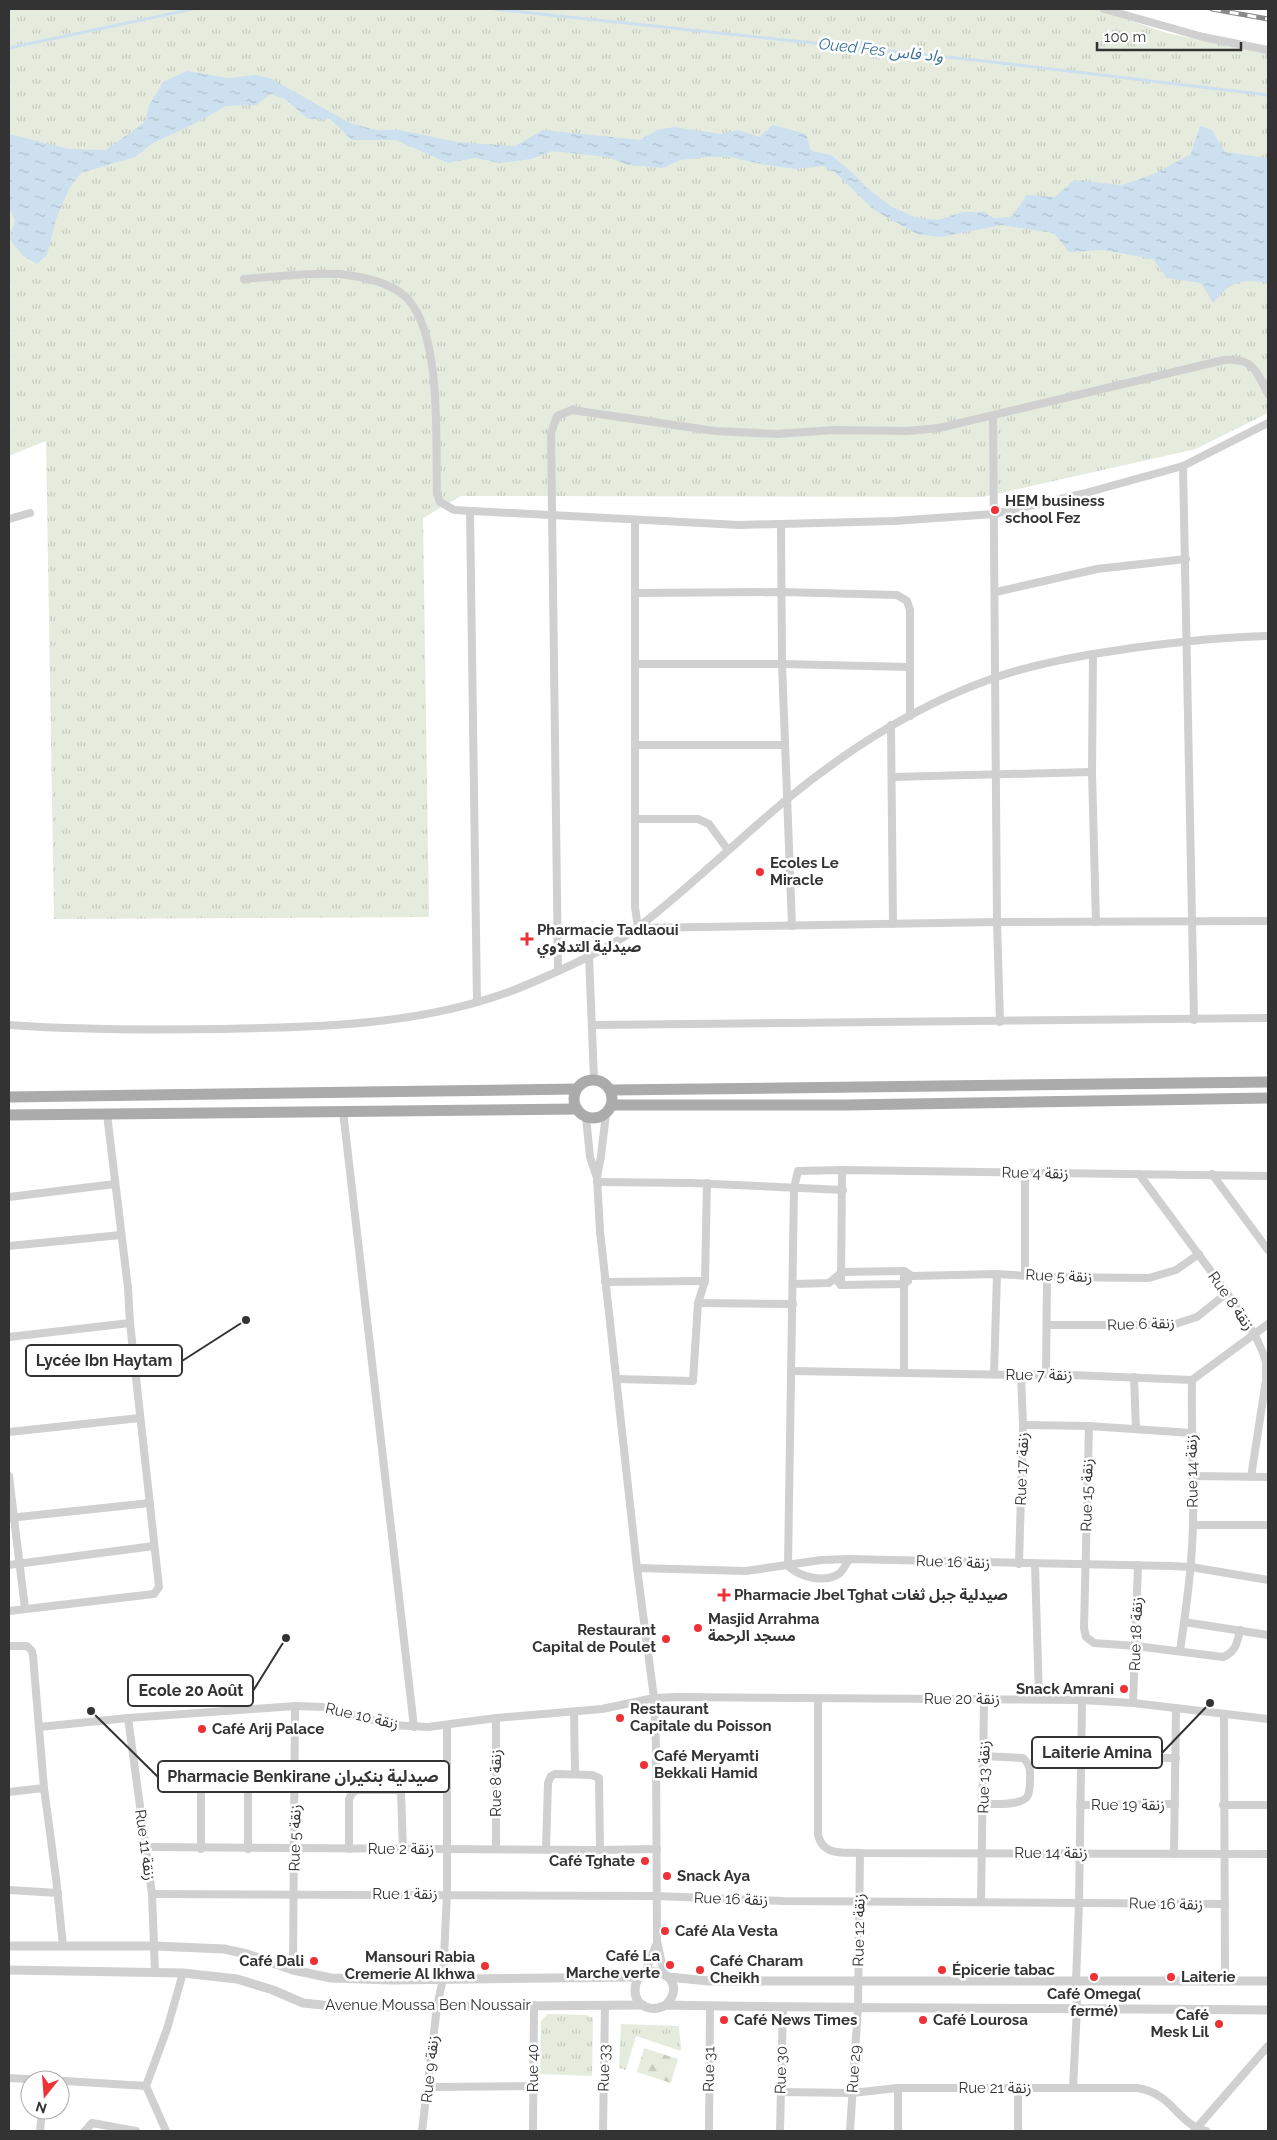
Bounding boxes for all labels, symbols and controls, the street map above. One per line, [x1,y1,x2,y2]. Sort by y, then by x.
scale bar [1097,20,1241,52]
text: 100 m [1104,28,1146,46]
water label: Oued Fes واد فاس [818,34,944,66]
place label: HEM business school Fez [1005,492,1105,527]
marker: HEM business school Fez [989,504,1001,516]
place label: Ecoles Le Miracle [770,854,839,889]
marker: Ecoles Le Miracle [754,866,766,878]
place label: Pharmacie Tadlaoui صيدلية التدلاوي [537,921,679,958]
marker: Pharmacie Tadlaoui صيدلية التدلاوي [521,933,533,945]
street label: Rue 4 زنقة [1001,1163,1069,1183]
street label: Rue 5 زنقة [1025,1266,1093,1286]
street label: Rue 8 زنقة [1204,1268,1258,1334]
street label: Rue 6 زنقة [1107,1314,1175,1334]
callout: Lycée Ibn Haytam [26,1345,182,1376]
text: Lycée Ibn Haytam [36,1351,172,1370]
street label: Rue 7 زنقة [1006,1366,1072,1384]
street label: Rue 17 زنقة [1012,1432,1032,1506]
street label: Rue 14 زنقة [1182,1434,1202,1508]
street label: Rue 15 زنقة [1077,1458,1097,1532]
street label: Rue 16 زنقة [916,1552,990,1572]
place label: Pharmacie Jbel Tghat صيدلية جبل ثغات [734,1586,1008,1604]
marker: Pharmacie Jbel Tghat صيدلية جبل ثغات [718,1589,730,1601]
street label: Rue 18 زنقة [1126,1597,1146,1671]
place label: Masjid Arrahma مسجد الرحمة [708,1610,820,1645]
place label: Restaurant Capital de Poulet [532,1621,656,1656]
marker: Masjid Arrahma مسجد الرحمة [692,1622,704,1634]
marker: Restaurant Capital de Poulet [660,1633,672,1645]
callout: Ecole 20 Août [128,1675,253,1706]
place label: Snack Amrani [1016,1680,1114,1698]
text: Ecole 20 Août [139,1681,243,1700]
marker: Snack Amrani [1118,1683,1130,1695]
street label: Rue 20 زنقة [924,1690,1000,1708]
street label: Rue 10 زنقة [324,1699,400,1733]
place label: Restaurant Capitale du Poisson [630,1700,772,1735]
marker: Restaurant Capitale du Poisson [614,1712,626,1724]
place label: Café Arij Palace [212,1720,324,1738]
marker: Café Arij Palace [196,1723,208,1735]
callout: Laiterie Amina [1032,1737,1162,1768]
street label: Rue 13 زنقة [974,1740,994,1814]
text: Laiterie Amina [1042,1743,1152,1762]
place label: Café Meryamti Bekkali Hamid [654,1747,759,1782]
street label: Rue 8 زنقة [487,1749,505,1817]
marker: Café Meryamti Bekkali Hamid [638,1759,650,1771]
callout: Pharmacie Benkirane صيدلية بنكيران [158,1761,449,1792]
text: Pharmacie Benkirane صيدلية بنكيران [167,1767,439,1786]
street label: Rue 19 زنقة [1091,1796,1165,1814]
street label: Rue 5 زنقة [285,1804,305,1872]
street label: Rue 11 زنقة [131,1808,159,1882]
street label: Rue 2 زنقة [368,1840,434,1858]
street label: Rue 14 زنقة [1014,1844,1088,1862]
place label: Café Tghate [549,1852,635,1870]
marker: Café Tghate [639,1855,651,1867]
place label: Snack Aya [677,1867,750,1885]
marker: Snack Aya [661,1870,673,1882]
street label: Rue 1 زنقة [372,1885,438,1903]
street label: Rue 16 زنقة [694,1889,768,1909]
street label: Rue 12 زنقة [849,1893,869,1967]
street label: Rue 16 زنقة [1129,1894,1203,1914]
place label: Café Ala Vesta [675,1922,778,1940]
marker: Café Ala Vesta [659,1925,671,1937]
place label: Café La Marche verte [566,1947,660,1982]
place label: Mansouri Rabia Cremerie Al Ikhwa [345,1948,475,1983]
place label: Café Dali [239,1952,304,1970]
place label: Café Charam Cheikh [710,1952,803,1987]
marker: Café Dali [308,1955,320,1967]
marker: Café La Marche verte [664,1959,676,1971]
marker: Mansouri Rabia Cremerie Al Ikhwa [479,1960,491,1972]
place label: Épicerie tabac [952,1961,1055,1979]
marker: Café Charam Cheikh [694,1964,706,1976]
marker: Épicerie tabac [936,1964,948,1976]
place label: Laiterie [1181,1968,1235,1986]
marker: Café Omega( fermé) [1088,1971,1100,1983]
marker: Laiterie [1165,1971,1177,1983]
place label: Café Omega( fermé) [1047,1985,1141,2020]
street label: Avenue Moussa Ben Noussair [325,1996,532,2014]
place label: Café Mesk Lil [1150,2006,1209,2041]
place label: Café News Times [734,2011,857,2029]
place label: Café Lourosa [933,2011,1028,2029]
marker: Café News Times [718,2014,730,2026]
marker: Café Lourosa [917,2014,929,2026]
marker: Café Mesk Lil [1213,2018,1225,2030]
street label: Rue 9 زنقة [418,2034,442,2104]
street label: Rue 40 [524,2044,542,2092]
street label: Rue 33 [595,2044,613,2092]
street label: Rue 29 [843,2044,865,2093]
street label: Rue 31 [700,2045,718,2092]
street label: Rue 30 [771,2045,791,2095]
north arrow [20,2070,70,2120]
street label: Rue 21 زنقة [958,2079,1032,2097]
text: N [34,2098,49,2117]

